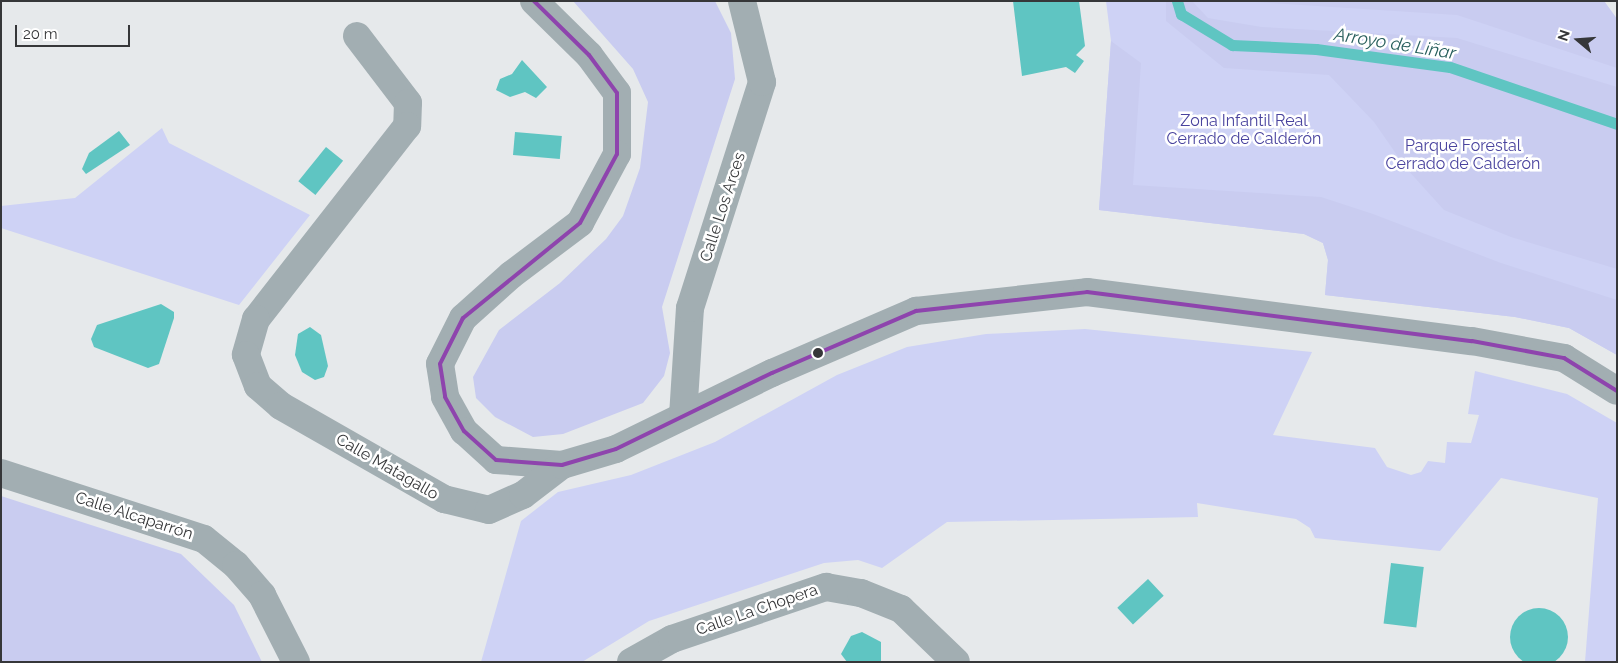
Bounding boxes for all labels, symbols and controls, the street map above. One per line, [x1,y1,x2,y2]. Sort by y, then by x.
scale bar [18,15,132,47]
north arrow [1553,15,1603,65]
water label: Arroyo de Liñar [1333,24,1457,64]
text: 20 m [23,25,58,43]
text: N [1554,28,1573,43]
park label: Zona Infantil Real Cerrado de Calderón [1167,111,1321,149]
park label: Parque Forestal Cerrado de Calderón [1386,136,1540,174]
street label: Calle Los Arces [696,150,750,264]
unlabelled marker [813,348,823,358]
street label: Calle Matagallo [332,430,442,504]
street label: Calle Alcaparrón [73,488,195,544]
street label: Calle La Chopera [694,580,820,640]

